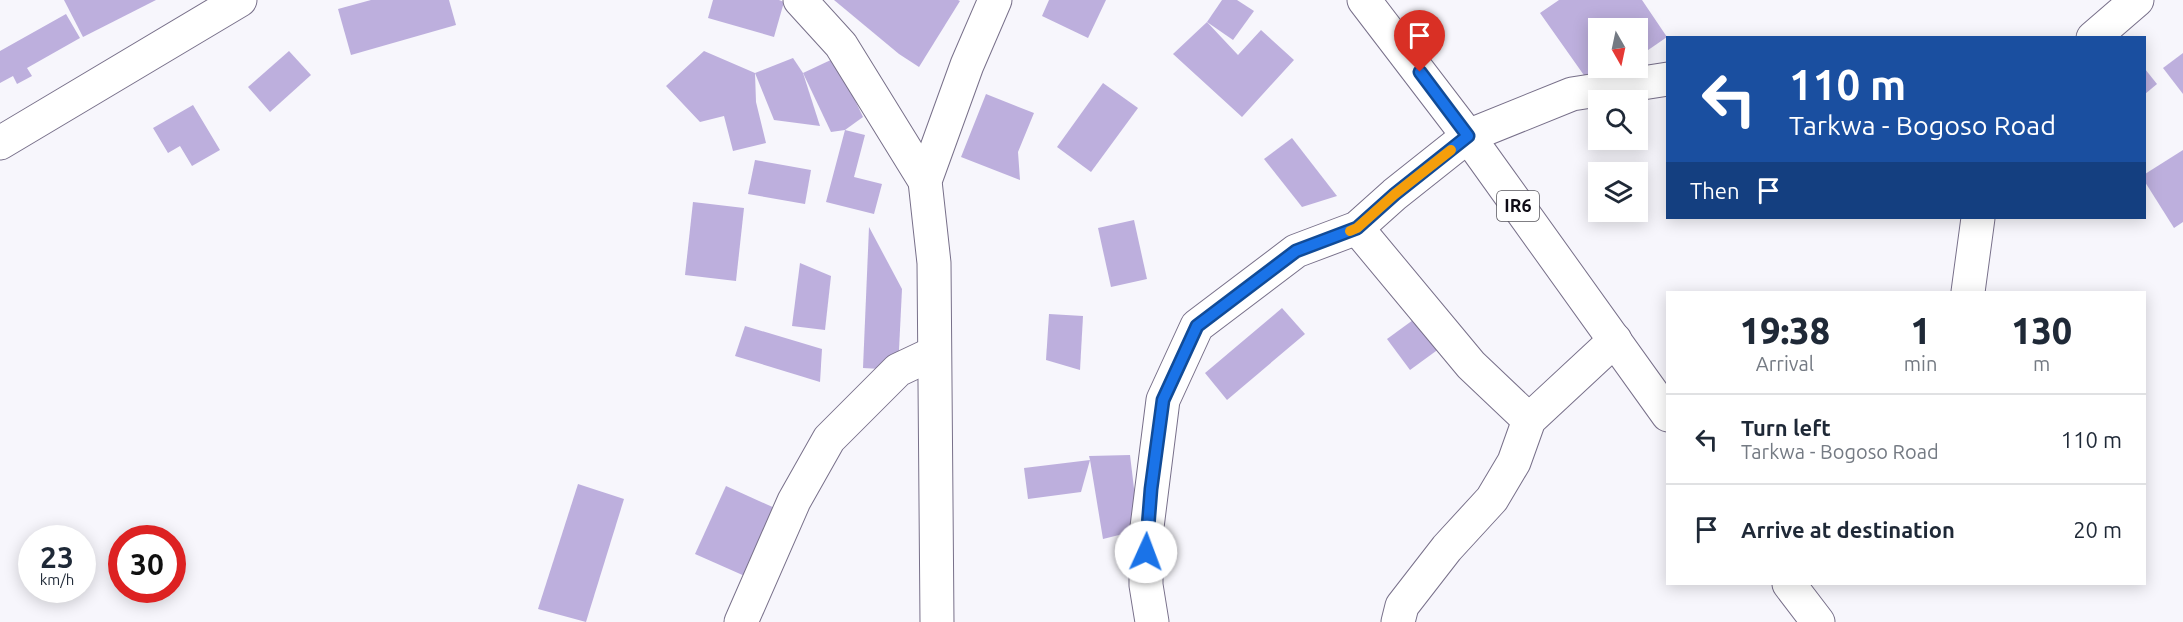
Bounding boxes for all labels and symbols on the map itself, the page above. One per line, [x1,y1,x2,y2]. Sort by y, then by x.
pin [1394,10,1445,72]
north arrow [1588,18,1648,78]
road number: IR6 [1497,191,1539,221]
position arrow [1114,520,1178,584]
speed limit sign: 30 [108,525,186,603]

